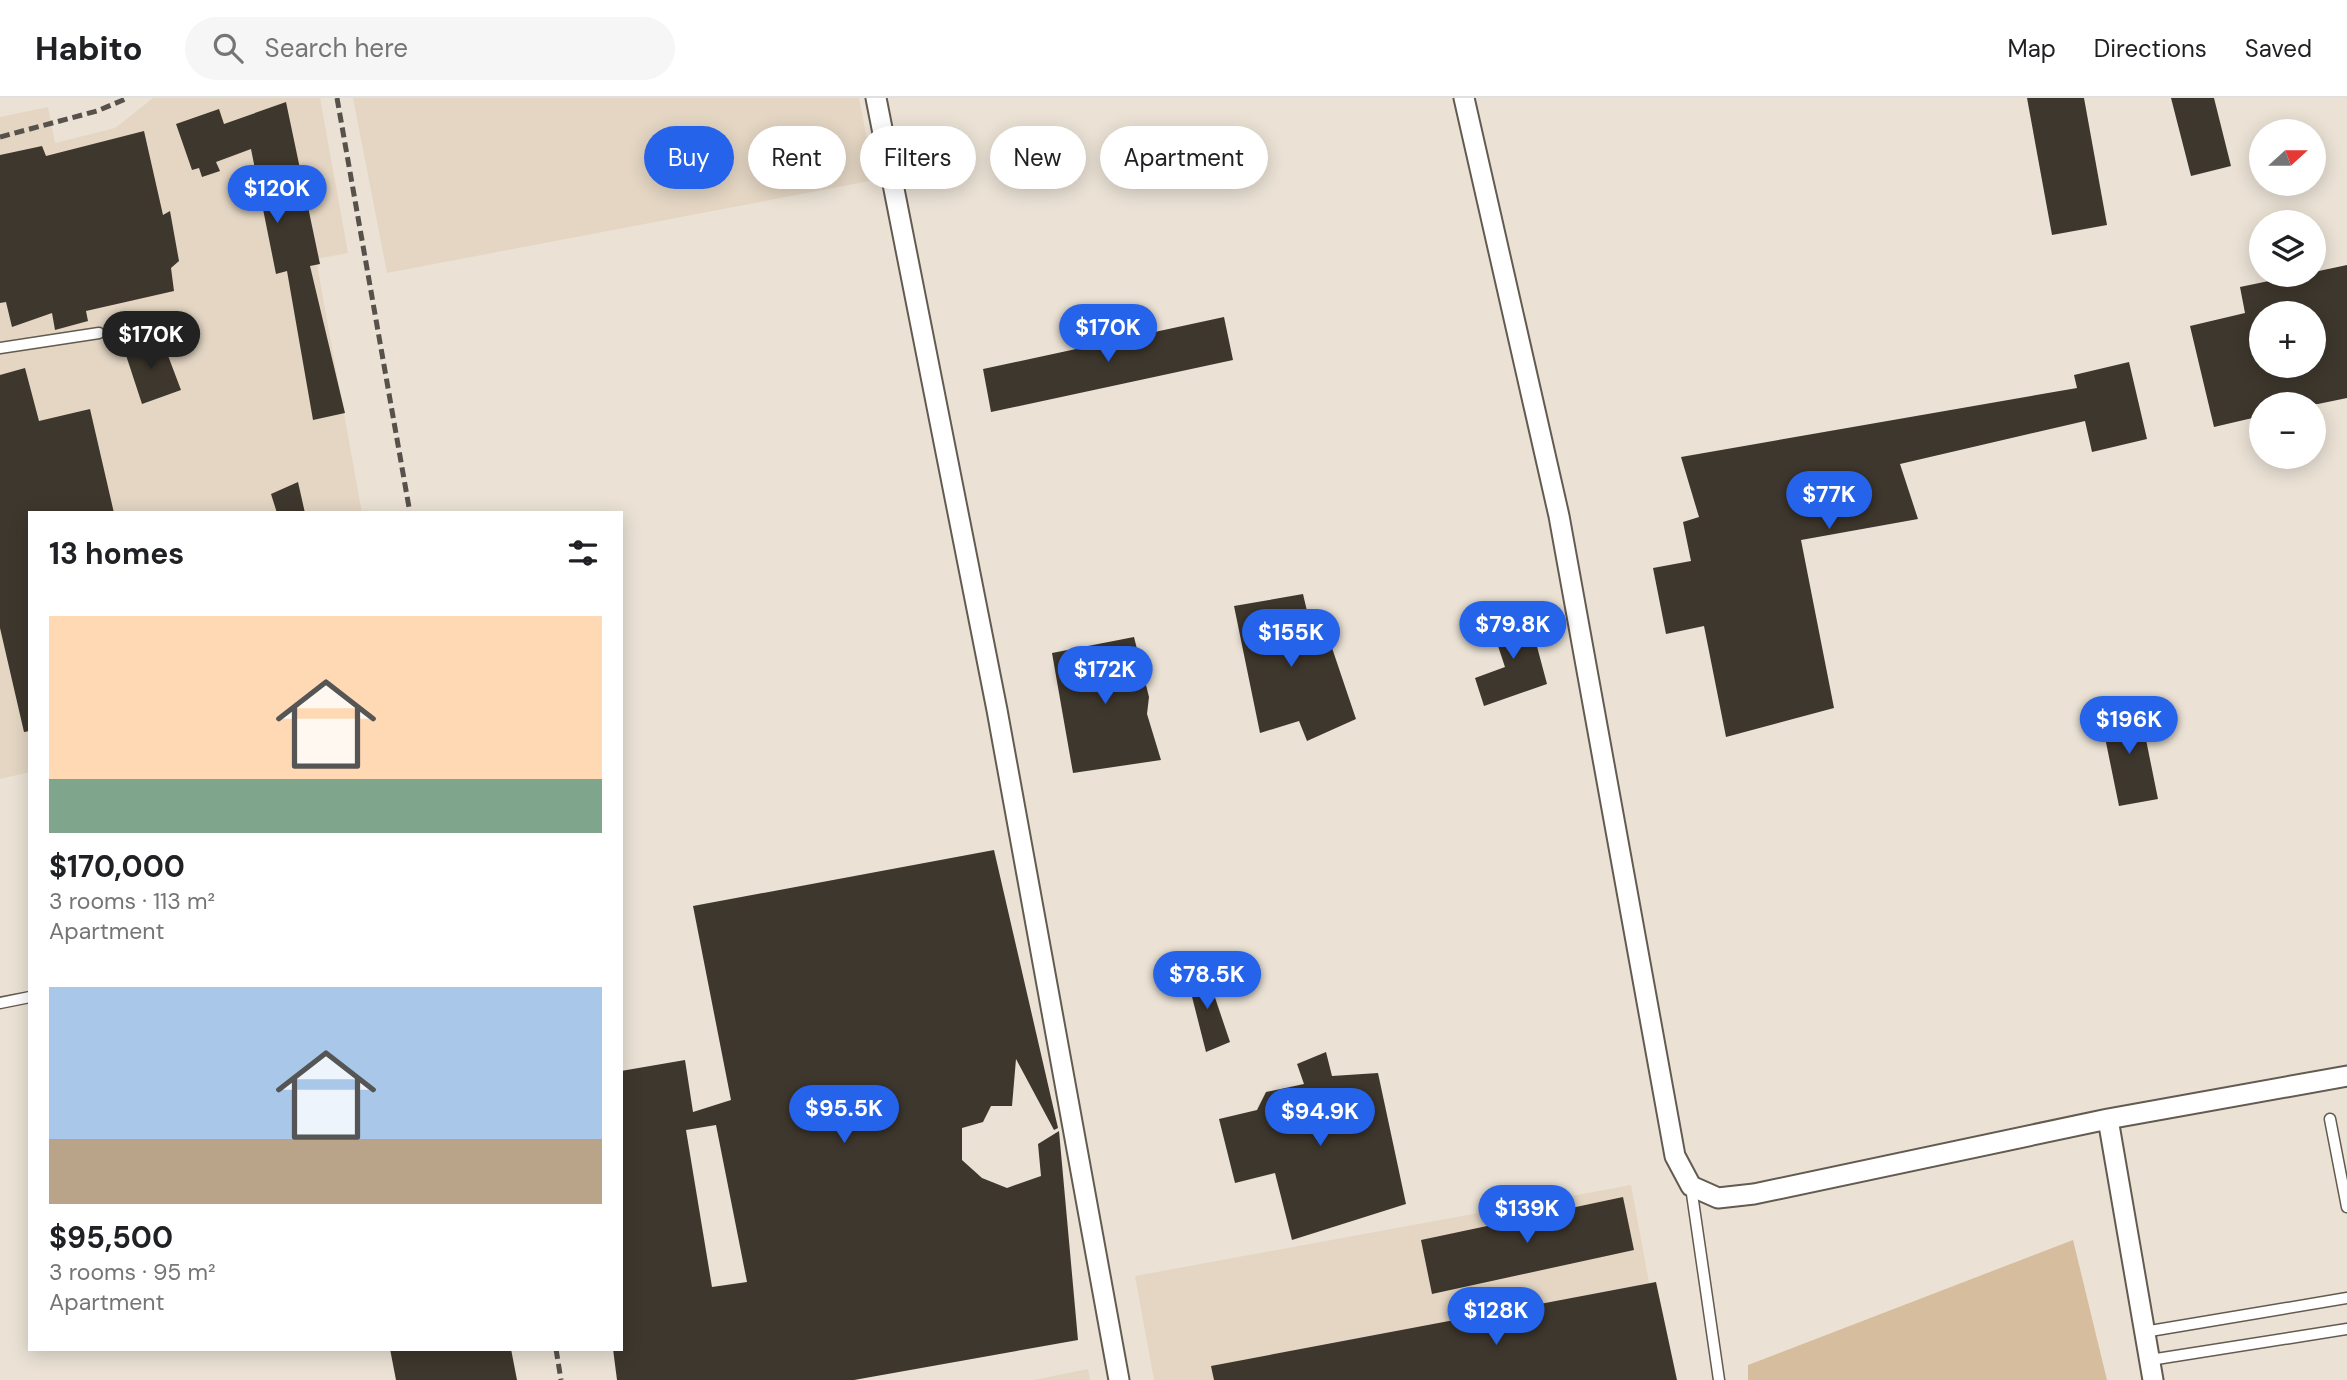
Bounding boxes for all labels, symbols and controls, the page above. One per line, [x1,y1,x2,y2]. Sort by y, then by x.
search box [185,17,675,80]
text: Habito [35,27,143,70]
icon: search [209,29,247,67]
text: Search here [265,31,408,65]
text: Map [2008,33,2056,64]
text: Directions [2094,33,2207,64]
text: Saved [2245,33,2312,64]
north arrow [2249,119,2326,196]
map controls [2249,119,2326,469]
chip: Buy [644,126,734,189]
chip: Rent [748,126,846,189]
chip: Filters [860,126,976,189]
chip: New [990,126,1086,189]
chip: Apartment [1100,126,1268,189]
pin: $120K [228,166,326,225]
text: $120K [244,173,310,203]
button: layers [2249,210,2326,287]
button: + [2249,301,2326,378]
pin: $170K [1059,304,1157,364]
pin: $170K [102,312,200,371]
text: $170K [1075,312,1141,342]
text: $170K [118,319,184,349]
button: − [2249,392,2326,469]
pin: $77K [1788,472,1870,531]
text: $77K [1802,479,1856,509]
text: 13 homes [49,534,184,573]
icon: filters [564,534,602,572]
pin: $79.8K [1456,602,1570,661]
text: $79.8K [1475,609,1551,639]
pin: $155K [1242,610,1340,669]
text: $155K [1258,617,1324,647]
pin: $172K [1056,646,1154,706]
text: $172K [1074,654,1136,684]
icon: home [263,661,389,787]
pin: $196K [2080,696,2178,756]
text: $196K [2096,704,2162,734]
text: $170,000 [49,847,185,886]
text: 3 rooms · 113 m² [49,886,215,916]
text: Apartment [49,916,164,946]
pin: $78.5K [1150,951,1264,1011]
text: $78.5K [1169,959,1245,989]
icon: home [263,1032,389,1158]
pin: $95.5K [787,1086,901,1145]
pin: $94.9K [1263,1088,1377,1148]
text: $95.5K [805,1093,883,1123]
text: $94.9K [1281,1096,1359,1126]
pin: $139K [1478,1186,1576,1245]
text: $139K [1494,1193,1560,1223]
text: $95,500 [49,1218,173,1257]
text: 3 rooms · 95 m² [49,1257,216,1287]
text: Apartment [49,1287,164,1317]
pin: $128K [1447,1288,1545,1347]
text: $128K [1464,1295,1528,1325]

